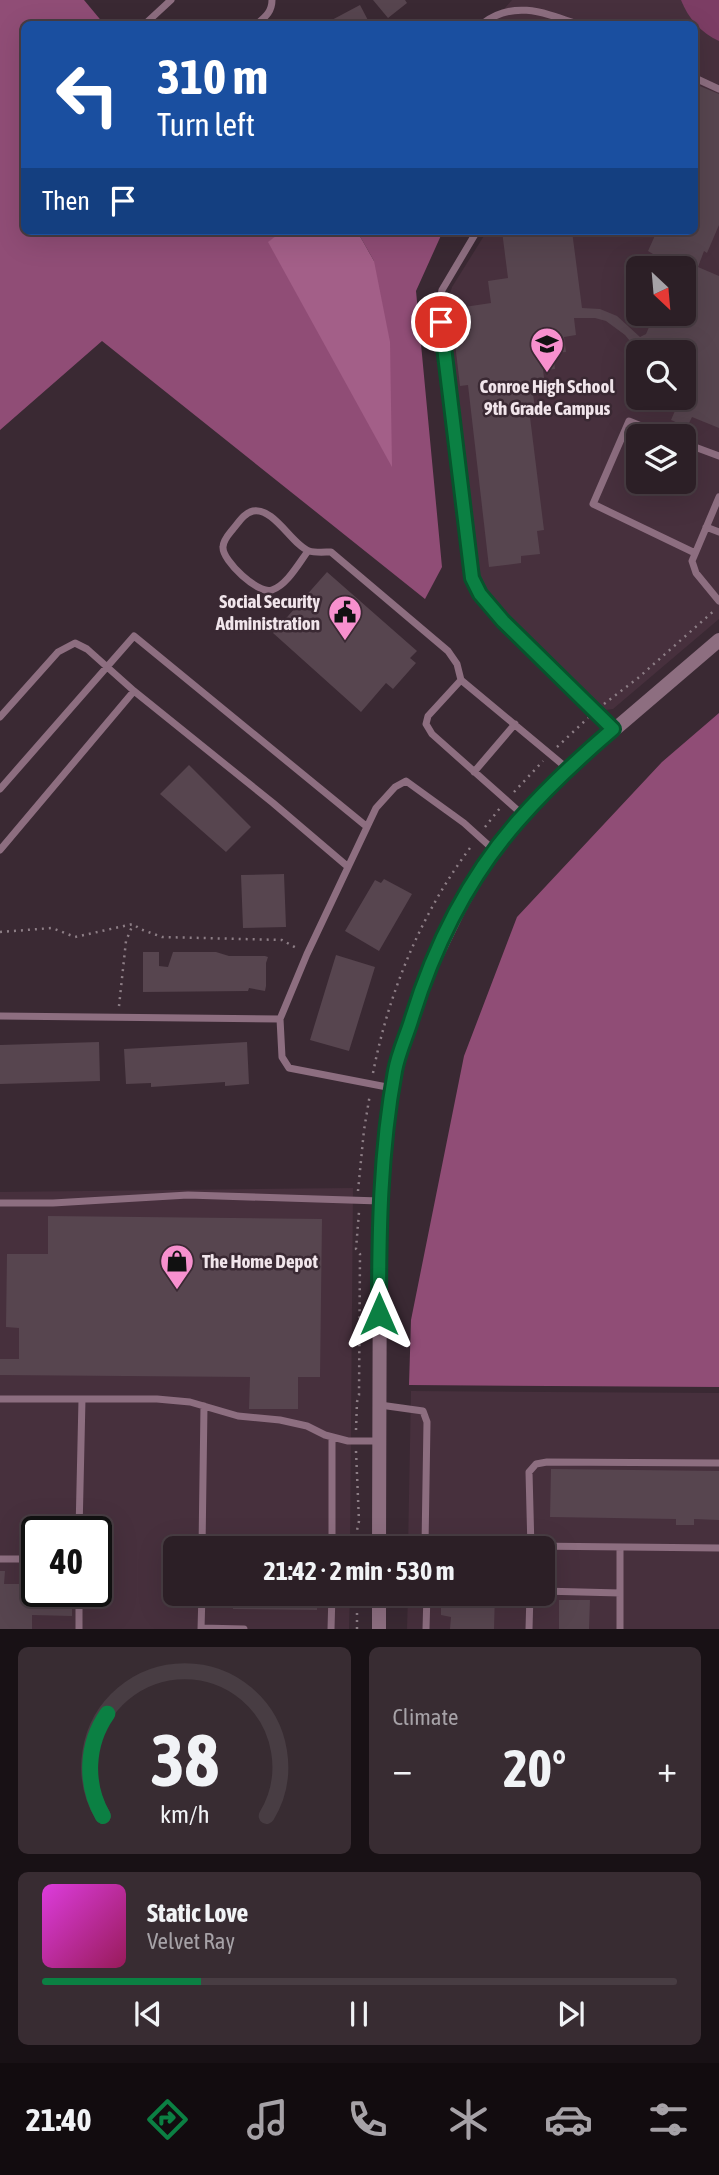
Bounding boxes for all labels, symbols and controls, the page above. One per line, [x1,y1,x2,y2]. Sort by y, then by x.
text: 310 m [157,48,268,104]
icon: left [42,49,133,140]
text: Turn left [157,106,255,143]
icon: arrive [104,182,142,220]
text: Then [42,186,90,216]
north arrow [626,256,696,326]
map controls [626,256,696,494]
pin [411,292,471,352]
icon: arrive [422,303,460,341]
school or university icon: Conroe High School 9th Grade Campus [528,325,566,374]
button: search [626,340,696,410]
place label: Conroe High School 9th Grade Campus [480,375,615,419]
button: layers [626,424,696,494]
place label: Social Security Administration [215,590,320,634]
public building icon: Social Security Administration [326,593,364,642]
shop icon: The Home Depot [158,1242,196,1291]
place label: The Home Depot [202,1250,318,1272]
position arrow [342,1277,416,1351]
speed limit sign: 40 [21,1516,112,1607]
text: 21:42 · 2 min · 530 m [264,1556,454,1586]
text: Climate [393,1704,458,1730]
text: 38 [150,1719,218,1802]
text: 20° [503,1738,566,1798]
text: − [393,1747,412,1790]
text: + [657,1747,677,1790]
text: km/h [159,1800,209,1828]
text: Static Love [147,1898,248,1928]
text: Velvet Ray [147,1928,235,1954]
icon: previous [129,1995,167,2033]
icon: pause [340,1995,378,2033]
icon: next [552,1995,590,2033]
icon: directions [143,2095,192,2144]
icon: music [243,2095,292,2144]
icon: phone [343,2095,392,2144]
icon: climate [444,2095,493,2144]
icon: car [544,2095,593,2144]
icon: filters [644,2095,693,2144]
text: 21:40 [26,2101,92,2138]

